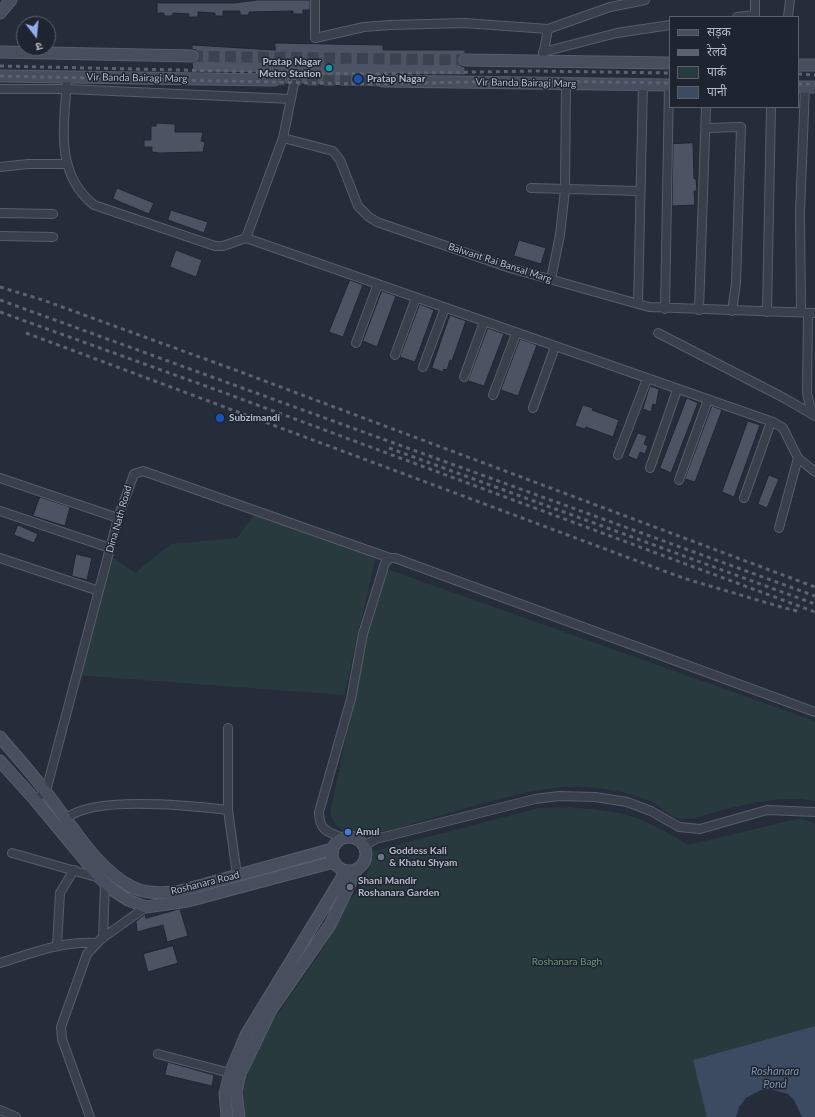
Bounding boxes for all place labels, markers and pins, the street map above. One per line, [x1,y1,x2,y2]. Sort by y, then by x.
place label: Pratap Nagar Metro Station [259,56,321,80]
marker: Pratap Nagar Metro Station [324,63,334,73]
marker: Pratap Nagar [352,73,364,85]
place label: Pratap Nagar [367,73,425,85]
marker: Subzimandi [214,412,226,424]
place label: Subzimandi [229,412,280,424]
place label: Amul [356,826,379,838]
marker: Amul [343,827,353,837]
place label: Goddess Kali & Khatu Shyam [389,845,457,868]
marker: Goddess Kali & Khatu Shyam [376,852,386,862]
place label: Shani Mandir Roshanara Garden [358,875,439,898]
marker: Shani Mandir Roshanara Garden [345,882,355,892]

